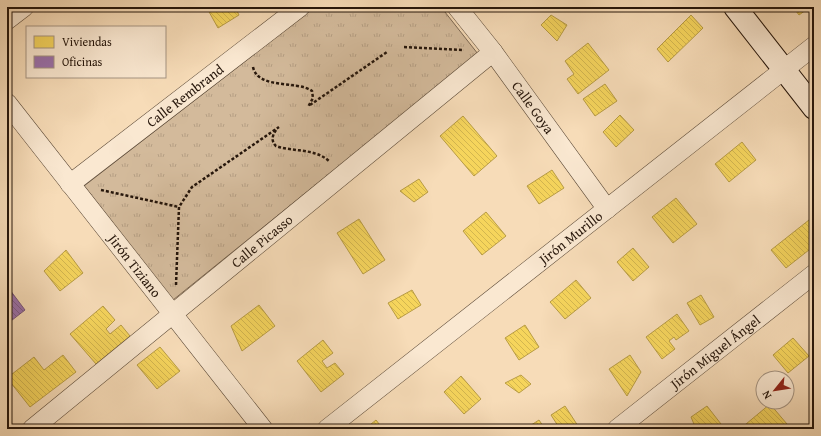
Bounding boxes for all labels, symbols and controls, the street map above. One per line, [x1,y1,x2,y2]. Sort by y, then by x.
legend [26,26,166,78]
text: Viviendas [62,33,112,50]
text: Oficinas [62,53,103,70]
street label: Calle Rembrand [142,59,228,132]
street label: Calle Goya [507,77,559,138]
street label: Jirón Murillo [533,206,607,270]
street label: Calle Picasso [227,210,297,272]
street label: Jirón Tiziano [102,228,166,302]
street label: Jirón Miguel Ángel [664,310,765,395]
north arrow [755,370,795,410]
text: N [757,387,775,402]

